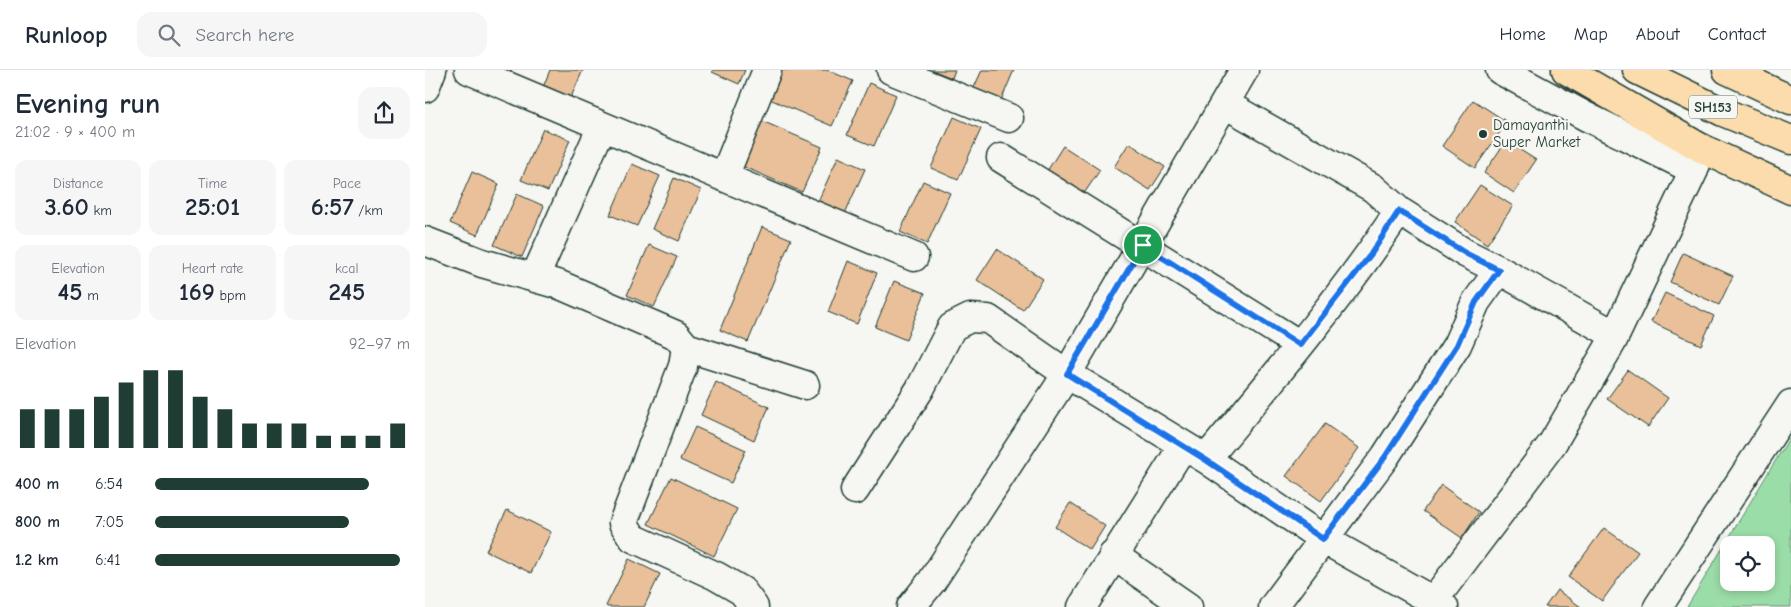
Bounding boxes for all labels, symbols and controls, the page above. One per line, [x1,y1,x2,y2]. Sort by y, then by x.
search box [137,12,487,57]
text: Runloop [25,21,107,49]
icon: search [155,21,183,49]
text: Search here [195,24,294,46]
text: Home [1499,24,1546,45]
text: Map [1574,24,1608,45]
text: About [1636,24,1680,45]
text: Contact [1708,24,1766,45]
button: share [358,87,410,139]
text: Evening run [15,88,160,120]
road number: SH153 [1689,96,1737,118]
place label: Damayanthi Super Market [1493,116,1581,151]
text: 21:02 · 9 × 400 m [15,123,135,141]
marker: Damayanthi Super Market [1477,128,1489,140]
text: Distance [53,175,103,192]
text: Time [198,175,227,192]
text: Pace [333,175,361,192]
text: 3.60 [45,192,89,221]
text: 25:01 [185,192,240,221]
text: 6:57 [311,192,354,221]
text: km [89,202,112,219]
text: /km [354,202,383,219]
pin [1122,224,1164,266]
icon: arrive [1129,231,1157,259]
text: Elevation [51,260,105,277]
text: Heart rate [182,260,243,277]
text: kcal [335,260,359,277]
text: 45 [58,277,83,306]
text: 169 [179,277,215,306]
text: 245 [328,277,365,306]
text: m [83,287,99,304]
text: bpm [215,287,246,304]
text: Elevation [15,335,76,353]
text: 92–97 m [349,335,410,353]
text: 400 m [15,475,59,493]
text: 6:54 [95,475,123,493]
text: 800 m [15,513,60,531]
text: 7:05 [95,513,124,531]
map controls [1720,536,1775,591]
button: locate [1720,536,1775,591]
text: 1.2 km [15,551,58,569]
text: 6:41 [95,551,121,569]

